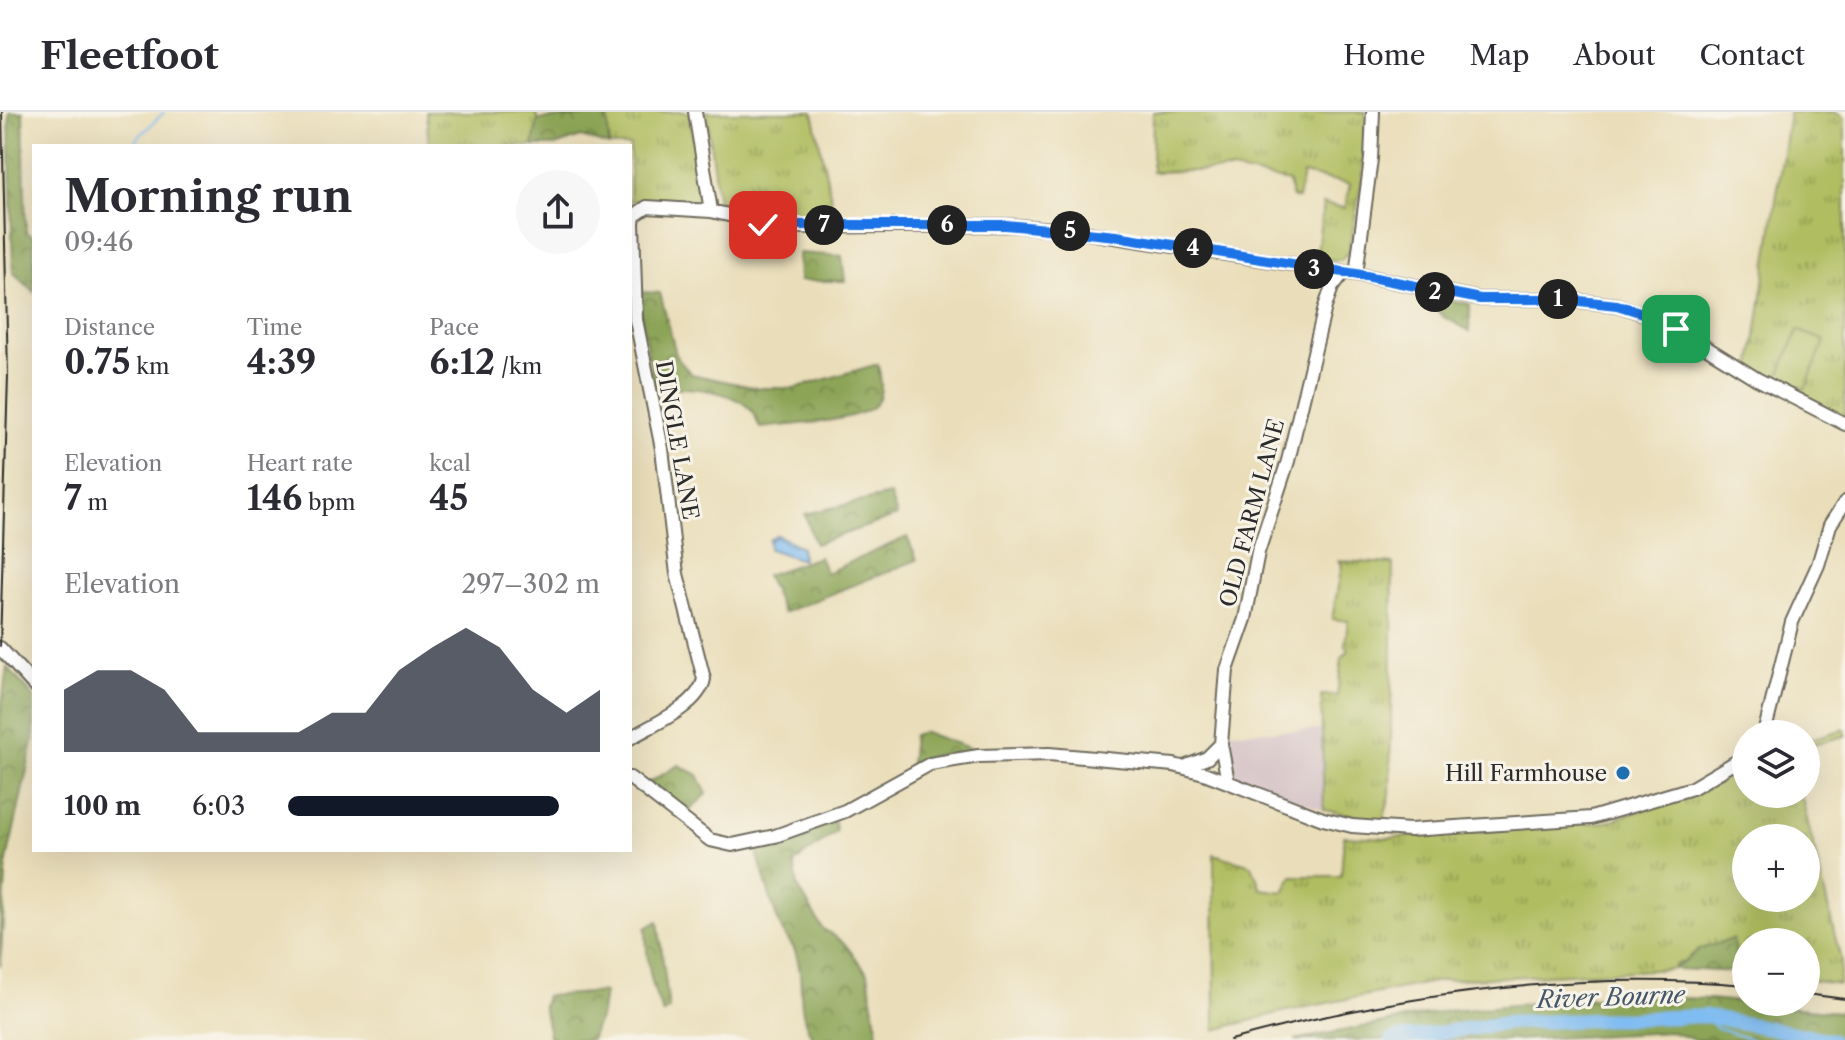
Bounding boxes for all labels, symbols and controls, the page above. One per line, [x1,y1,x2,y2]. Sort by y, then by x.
text: Fleetfoot [40,32,219,79]
text: Home [1343,38,1425,72]
text: Map [1469,38,1529,72]
text: About [1573,38,1655,72]
text: Contact [1699,38,1805,72]
text: Morning run [64,169,353,223]
button: share [516,170,600,254]
pin [729,191,797,259]
icon: check [741,203,785,247]
pin: 7 [804,205,844,245]
pin: 6 [927,205,967,245]
text: 7 [818,211,830,238]
text: 6 [940,211,954,238]
pin: 5 [1050,211,1090,251]
text: 5 [1064,217,1076,244]
text: 09:46 [64,226,133,258]
pin: 4 [1173,228,1213,268]
text: 4 [1186,234,1200,261]
pin: 3 [1294,249,1334,289]
text: 3 [1308,255,1320,282]
pin: 2 [1415,272,1455,312]
text: 2 [1429,278,1442,305]
pin: 1 [1538,279,1578,319]
text: 1 [1553,285,1563,312]
pin [1642,295,1710,363]
icon: arrive [1654,307,1698,351]
text: Distance [64,314,155,341]
text: Time [247,314,302,341]
text: Pace [429,314,479,341]
text: 0.75 [64,341,130,383]
text: 4:39 [247,341,316,383]
text: 6:12 [429,341,495,383]
text: km [130,353,170,380]
text: /km [495,353,542,380]
street label: DINGLE LANE [650,358,704,522]
street label: OLD FARM LANE [1214,416,1290,610]
text: Elevation [64,450,162,477]
text: Heart rate [247,450,353,477]
text: kcal [429,450,471,477]
text: 7 [64,477,82,519]
text: 146 [247,477,302,519]
text: 45 [429,477,468,519]
text: m [82,489,108,516]
text: bpm [302,489,356,516]
text: Elevation [64,568,180,600]
text: 297–302 m [461,568,600,600]
map controls [1732,720,1820,1016]
button: layers [1732,720,1820,808]
place label: Hill Farmhouse [1445,760,1607,787]
marker: Hill Farmhouse [1614,764,1632,782]
text: 100 m [64,790,141,822]
text: 6:03 [192,790,245,822]
button: + [1732,824,1820,912]
button: − [1732,928,1820,1016]
water label: River Bourne [1535,980,1687,1014]

